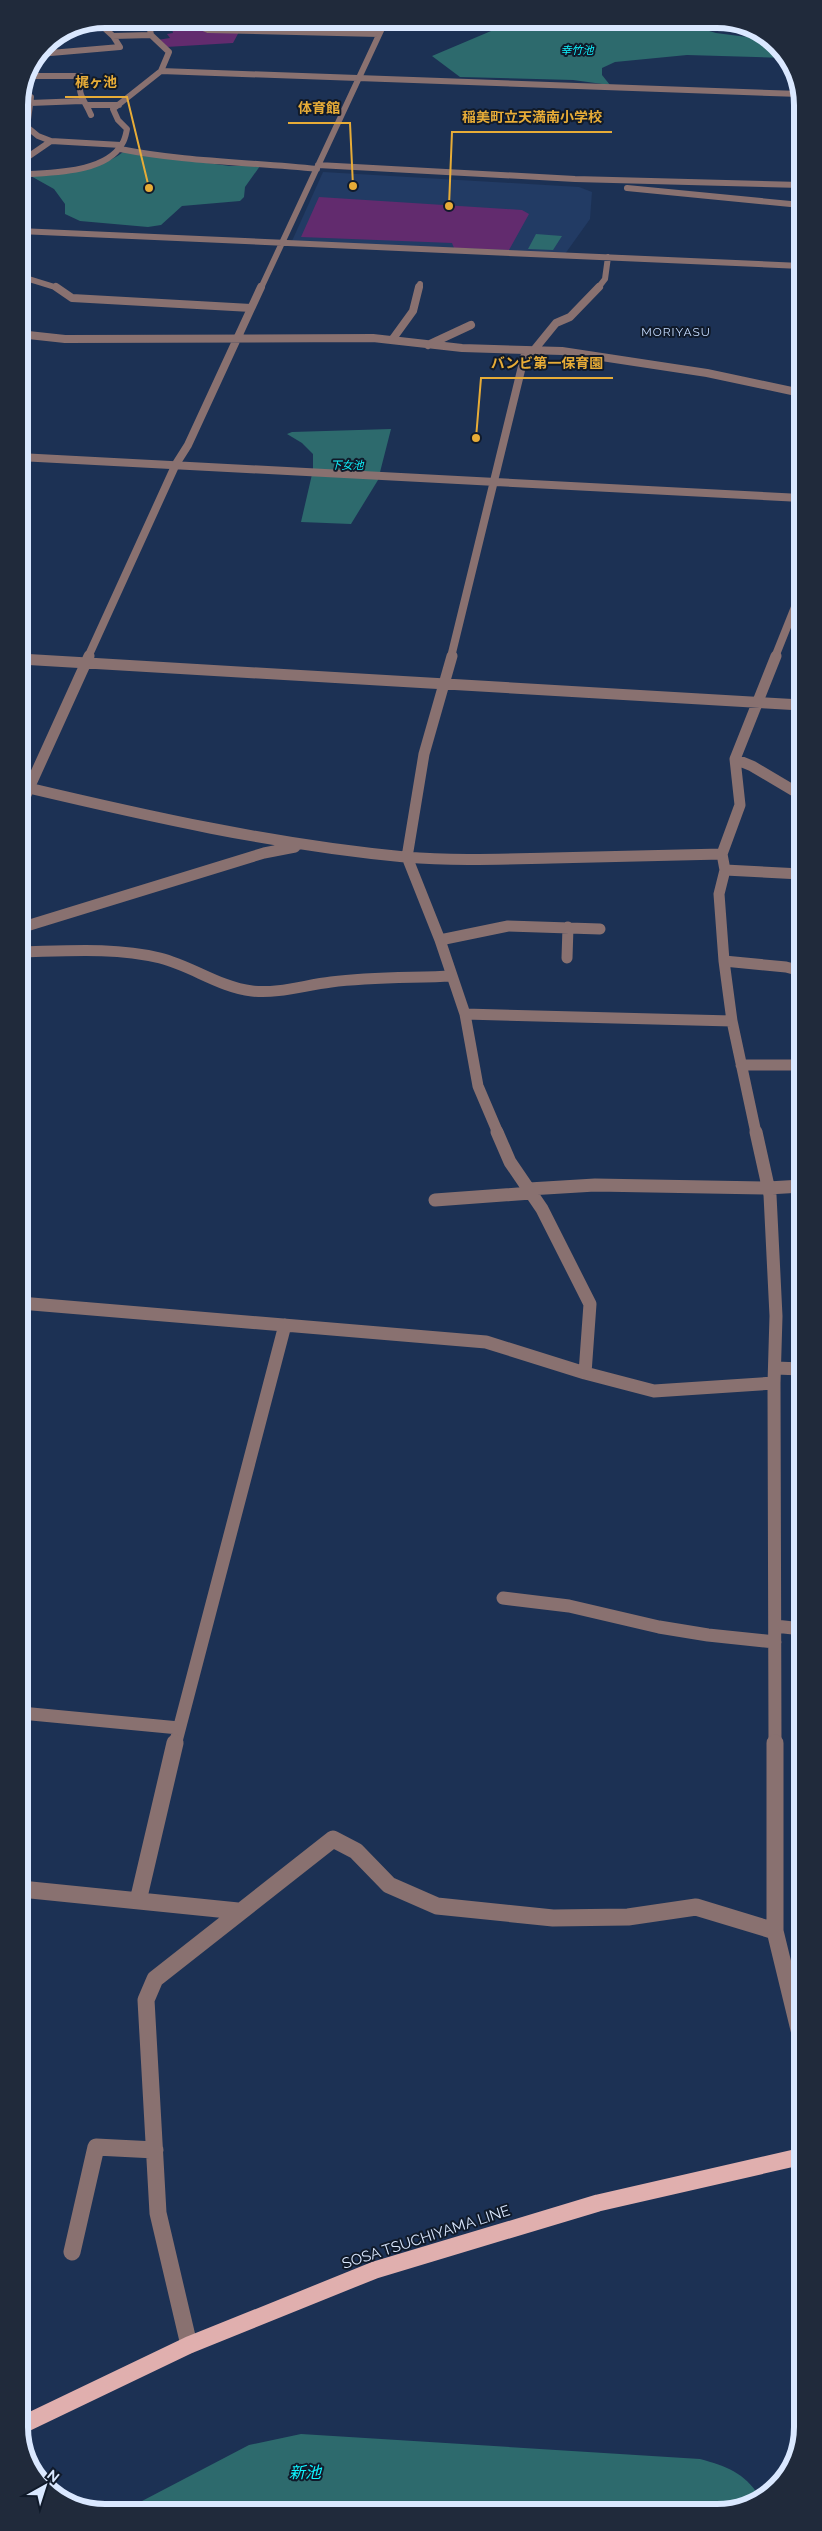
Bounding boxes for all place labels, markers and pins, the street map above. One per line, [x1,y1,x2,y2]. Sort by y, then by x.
callout: 梶ヶ池 [65,68,127,97]
callout: 体育館 [288,94,350,123]
callout: 稲美町立天満南小学校 [452,103,612,132]
callout: バンビ第一保育園 [481,349,613,378]

